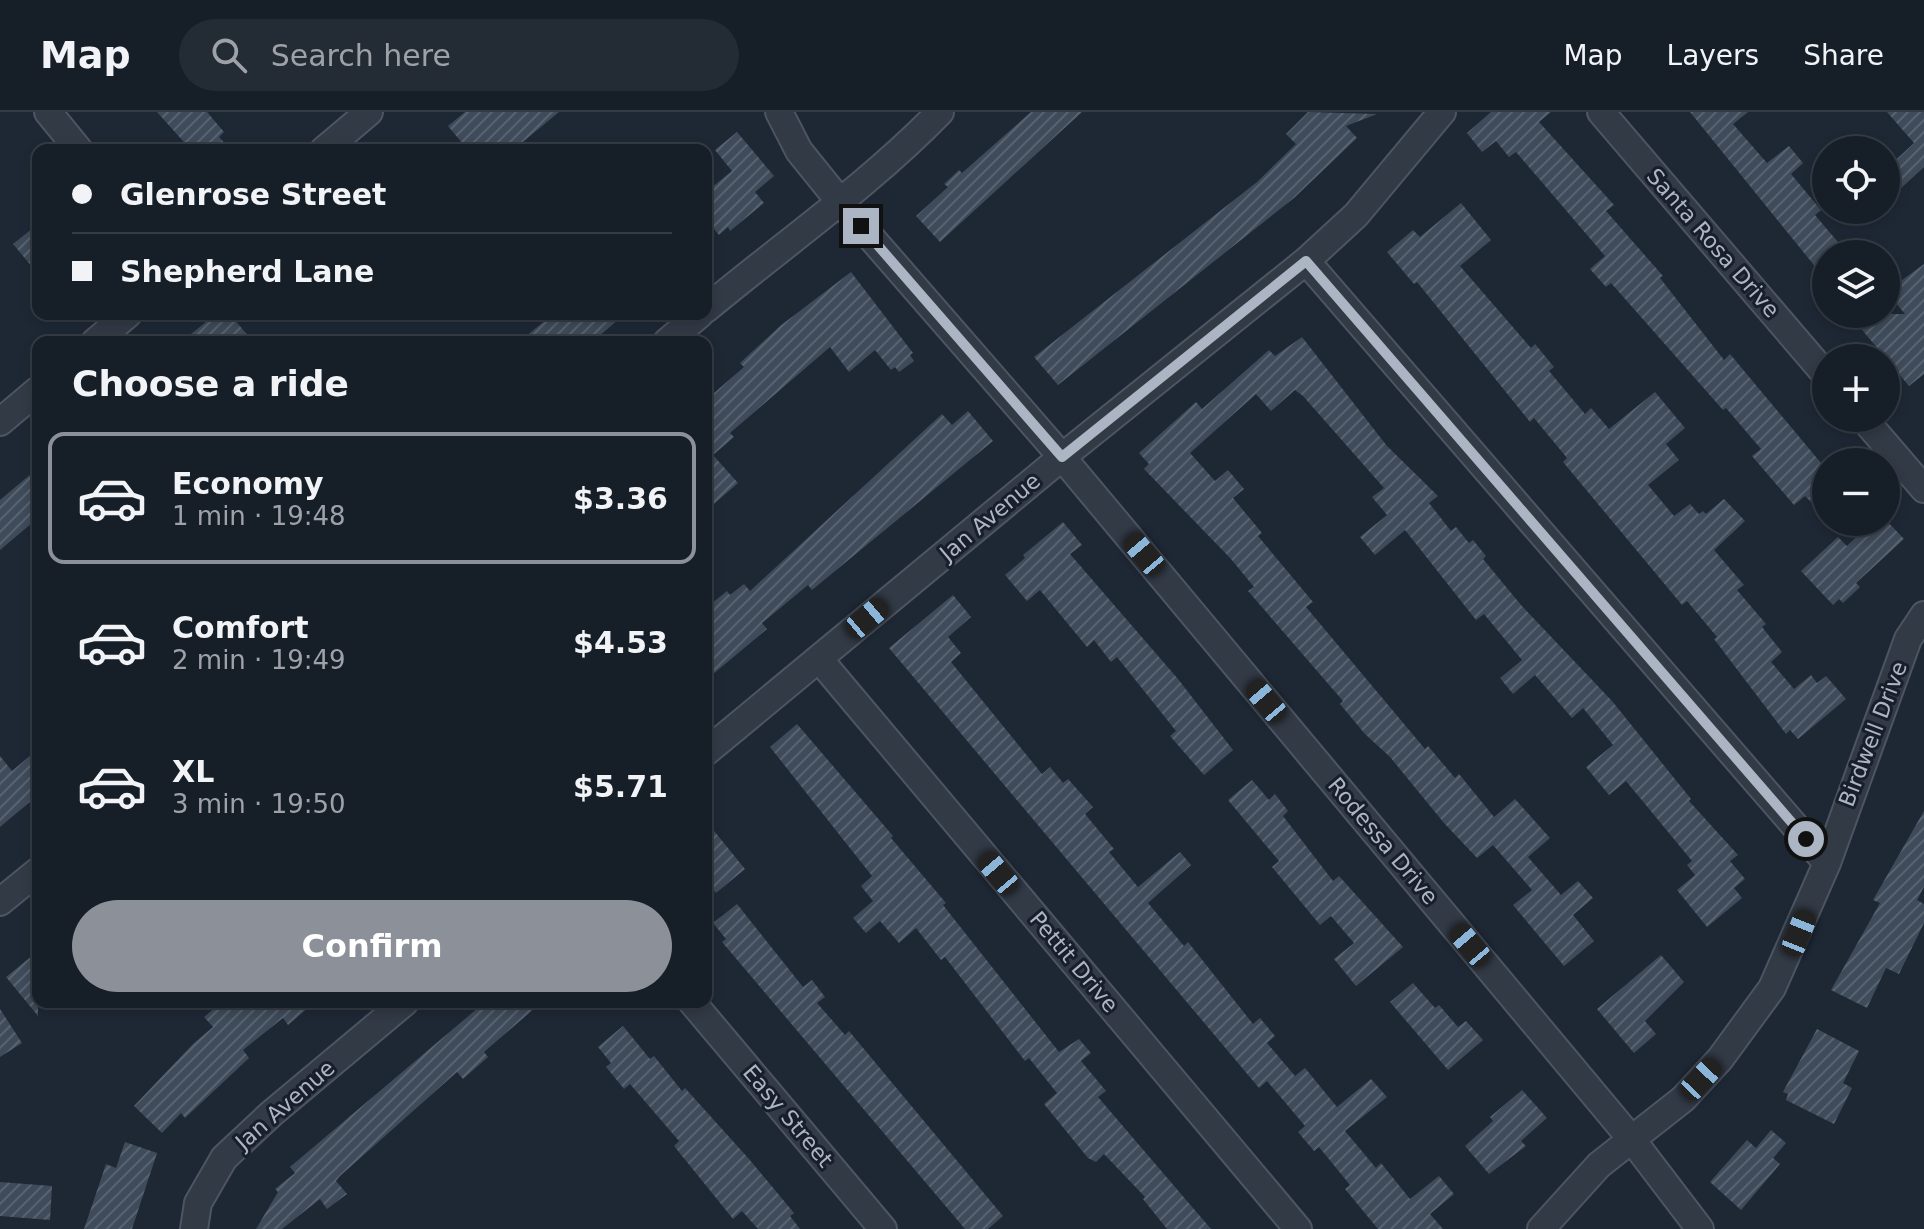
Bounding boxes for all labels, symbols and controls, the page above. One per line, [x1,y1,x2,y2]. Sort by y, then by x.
search box [179,19,739,91]
text: Map [40,33,131,77]
icon: search [207,33,251,77]
text: Search here [271,38,451,73]
text: Map [1563,39,1623,72]
text: Layers [1667,39,1759,72]
text: Share [1803,39,1884,72]
map controls [1812,136,1900,536]
button: locate [1812,136,1900,224]
street label: Santa Rosa Drive [1642,164,1784,322]
text: Glenrose Street [120,177,386,212]
route end [843,208,879,244]
button: layers [1812,240,1900,328]
text: Shepherd Lane [120,254,374,289]
button: + [1812,344,1900,432]
text: Choose a ride [72,363,349,404]
button: − [1812,448,1900,536]
icon: car [76,462,148,534]
text: Economy [172,466,324,501]
street label: Jan Avenue [933,468,1045,567]
text: $3.36 [573,481,668,516]
text: 1 min · 19:48 [172,501,346,531]
car [1119,528,1169,580]
car [841,593,893,643]
icon: car [76,606,148,678]
text: Comfort [172,610,309,645]
text: $4.53 [573,625,668,660]
text: 2 min · 19:49 [172,645,346,675]
street label: Birdwell Drive [1834,658,1912,810]
car [1241,675,1291,727]
icon: car [76,750,148,822]
text: XL [172,754,214,789]
text: $5.71 [573,769,668,804]
street label: Rodessa Drive [1323,773,1443,909]
text: 3 min · 19:50 [172,789,346,819]
route start [1788,821,1824,857]
car [973,847,1023,899]
button: Confirm [72,900,672,992]
car [1779,906,1819,960]
street label: Pettit Drive [1025,907,1123,1017]
car [1445,919,1495,971]
car [1676,1053,1726,1105]
street label: Jan Avenue [229,1055,339,1156]
street label: Easy Street [738,1060,838,1172]

